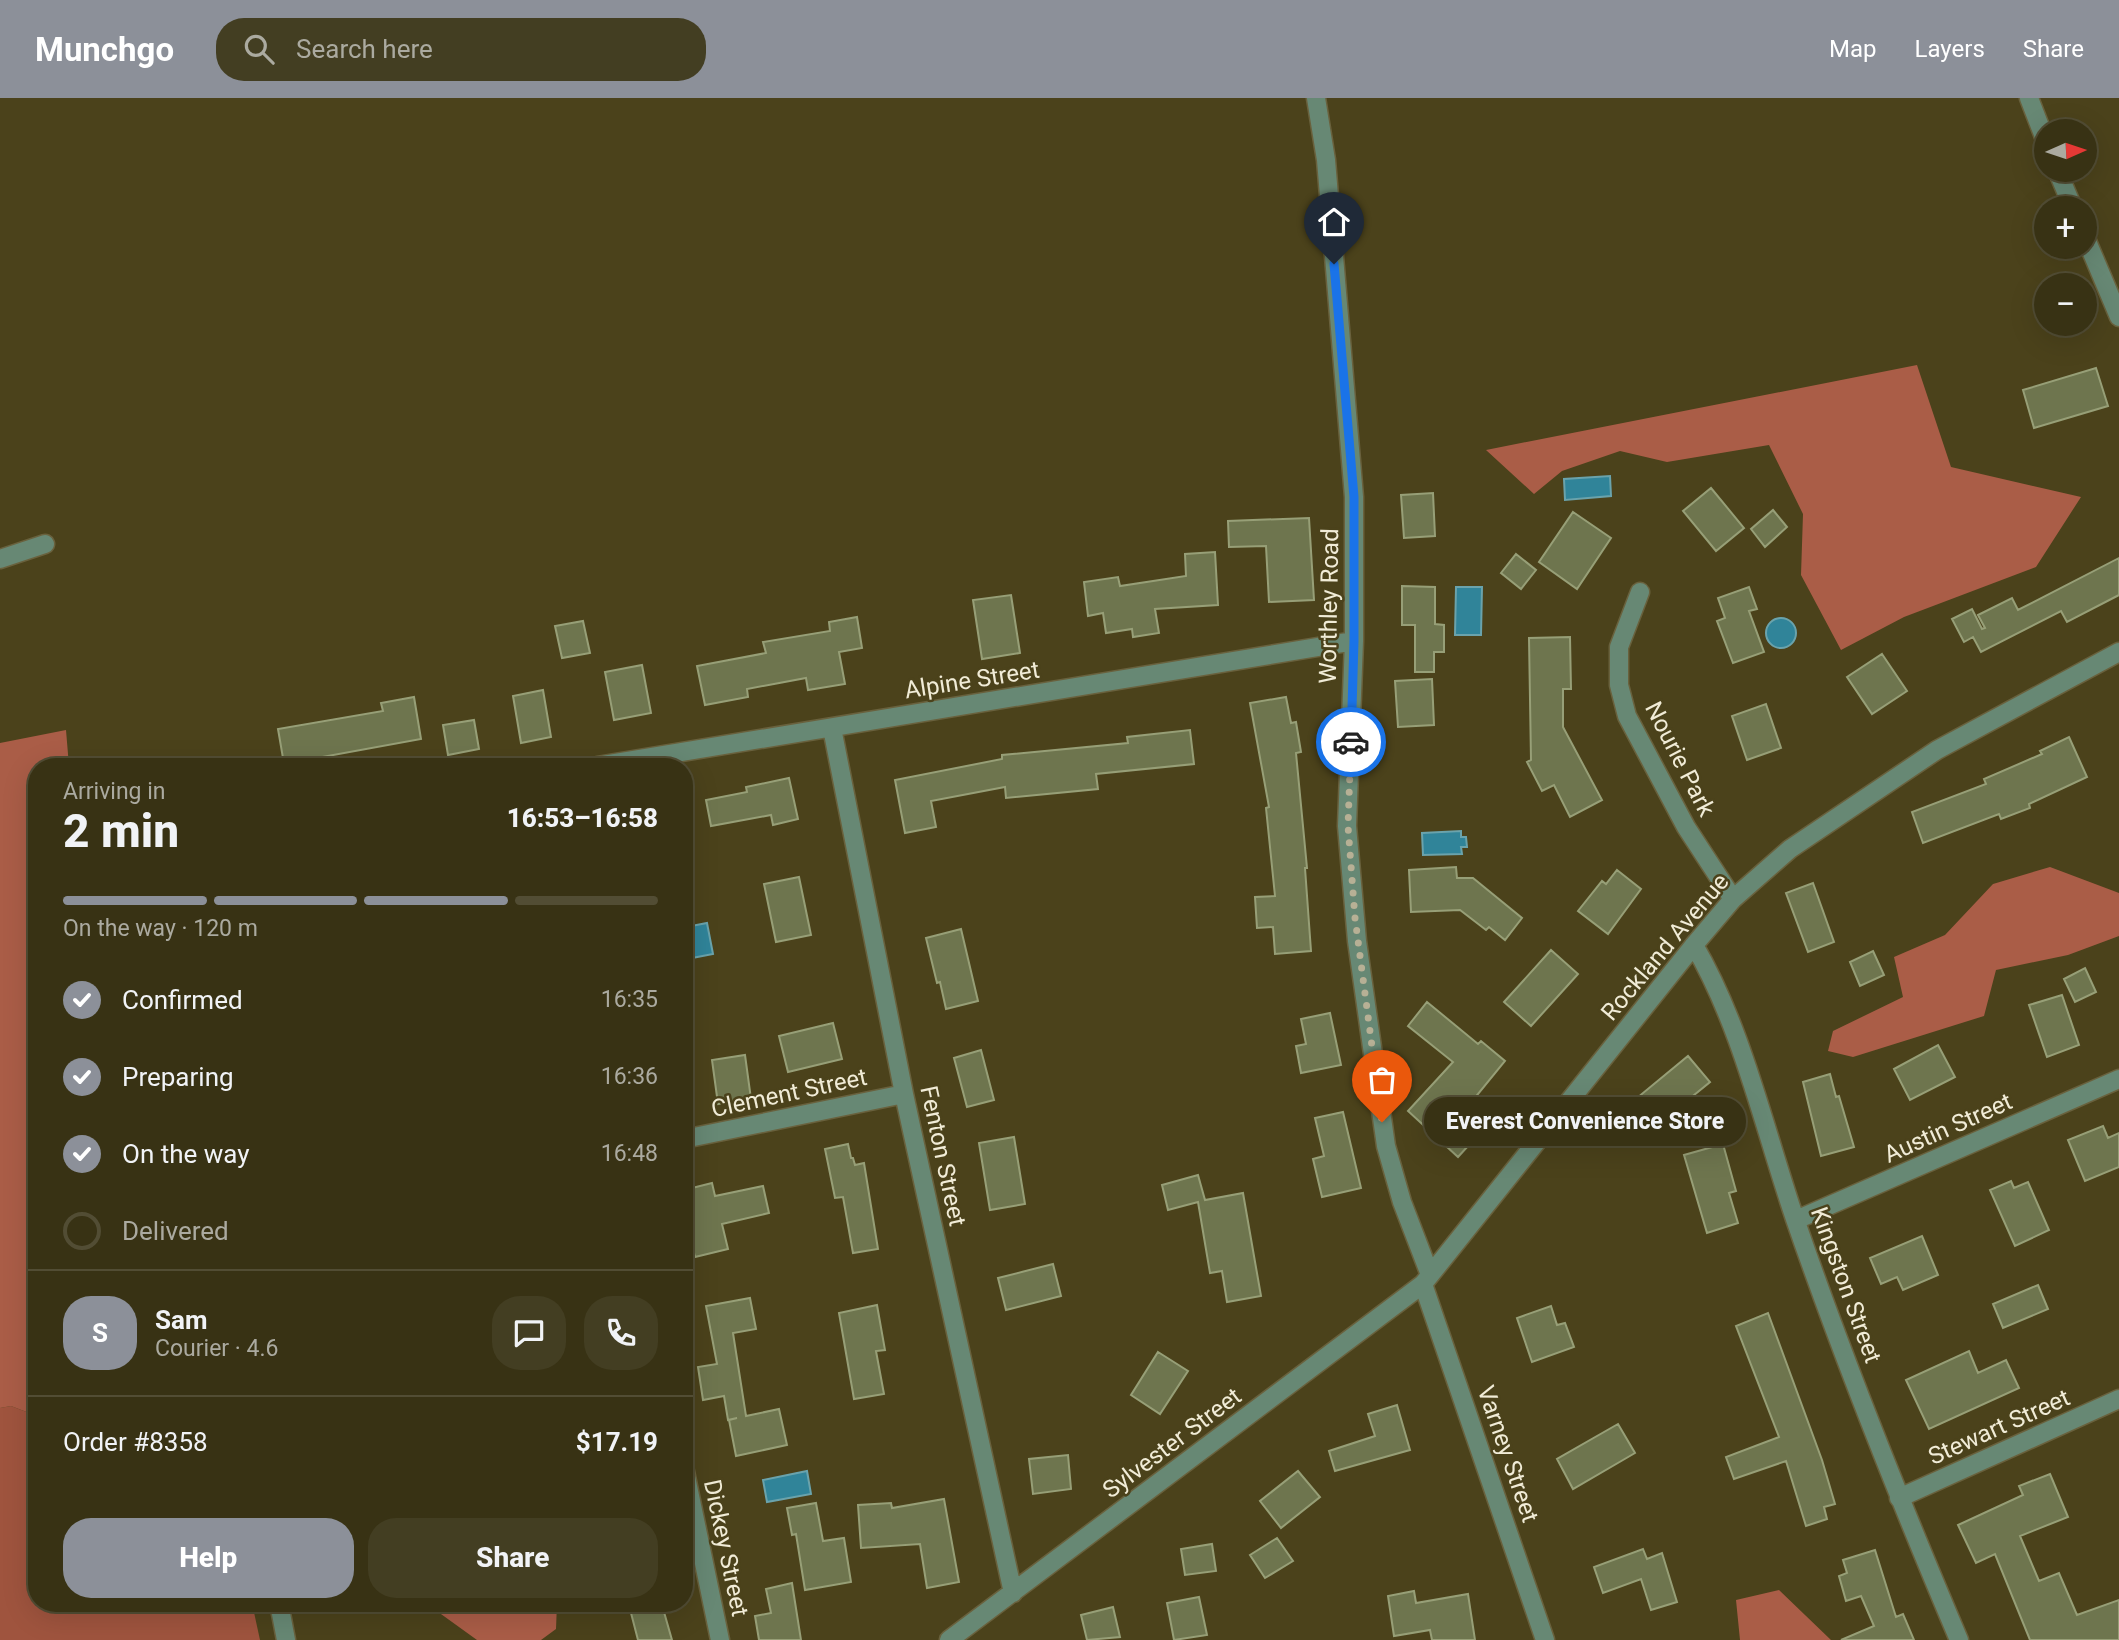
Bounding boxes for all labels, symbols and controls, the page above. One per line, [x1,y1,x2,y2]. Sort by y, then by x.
search box [216,18,706,81]
text: Munchgo [35,30,174,69]
icon: search [240,30,278,68]
text: Search here [296,34,433,64]
text: Map [1829,35,1877,63]
text: Layers [1915,35,1985,63]
text: Share [2023,35,2084,63]
north arrow [2034,119,2096,182]
map controls [2034,119,2097,336]
pin [1304,192,1364,264]
button: + [2034,196,2097,259]
icon: home [1315,203,1353,241]
button: − [2034,273,2097,336]
street label: Worthley Road [1314,528,1344,684]
street label: Alpine Street [903,656,1042,704]
street label: Nourie Park [1639,697,1721,822]
courier [1316,707,1386,777]
icon: car [1332,723,1370,761]
text: Arriving in [63,778,166,805]
text: 16:53–16:58 [507,803,658,833]
text: 2 min [63,804,179,858]
street label: Rockland Avenue [1595,868,1735,1026]
text: On the way · 120 m [63,915,258,942]
icon: check [63,981,101,1019]
text: Confirmed [122,985,243,1015]
text: 16:35 [601,986,658,1013]
pin [1352,1050,1412,1122]
icon: check [63,1058,101,1096]
icon: bag [1363,1061,1401,1099]
text: Preparing [122,1062,234,1092]
text: 16:36 [601,1063,658,1090]
street label: Clement Street [709,1063,869,1123]
street label: Fenton Street [914,1083,972,1229]
street label: Austin Street [1880,1087,2017,1169]
callout: Everest Convenience Store [1424,1098,1746,1146]
text: Everest Convenience Store [1446,1108,1724,1135]
icon: check [63,1135,101,1173]
text: On the way [122,1139,250,1169]
text: 16:48 [601,1140,658,1167]
street label: Kingston Street [1805,1203,1887,1367]
text: Delivered [122,1216,229,1246]
button: chat [492,1296,566,1370]
button: phone [584,1296,658,1370]
text: Sam [155,1305,207,1335]
text: S [92,1318,108,1348]
text: Courier · 4.6 [155,1335,278,1362]
street label: Sylvester Street [1097,1382,1247,1504]
street label: Varney Street [1472,1382,1544,1526]
street label: Stewart Street [1924,1383,2074,1471]
text: Order #8358 [63,1427,208,1457]
text: $17.19 [576,1427,658,1457]
street label: Dickey Street [698,1477,754,1619]
button: Help [63,1518,354,1598]
button: Share [368,1518,658,1598]

